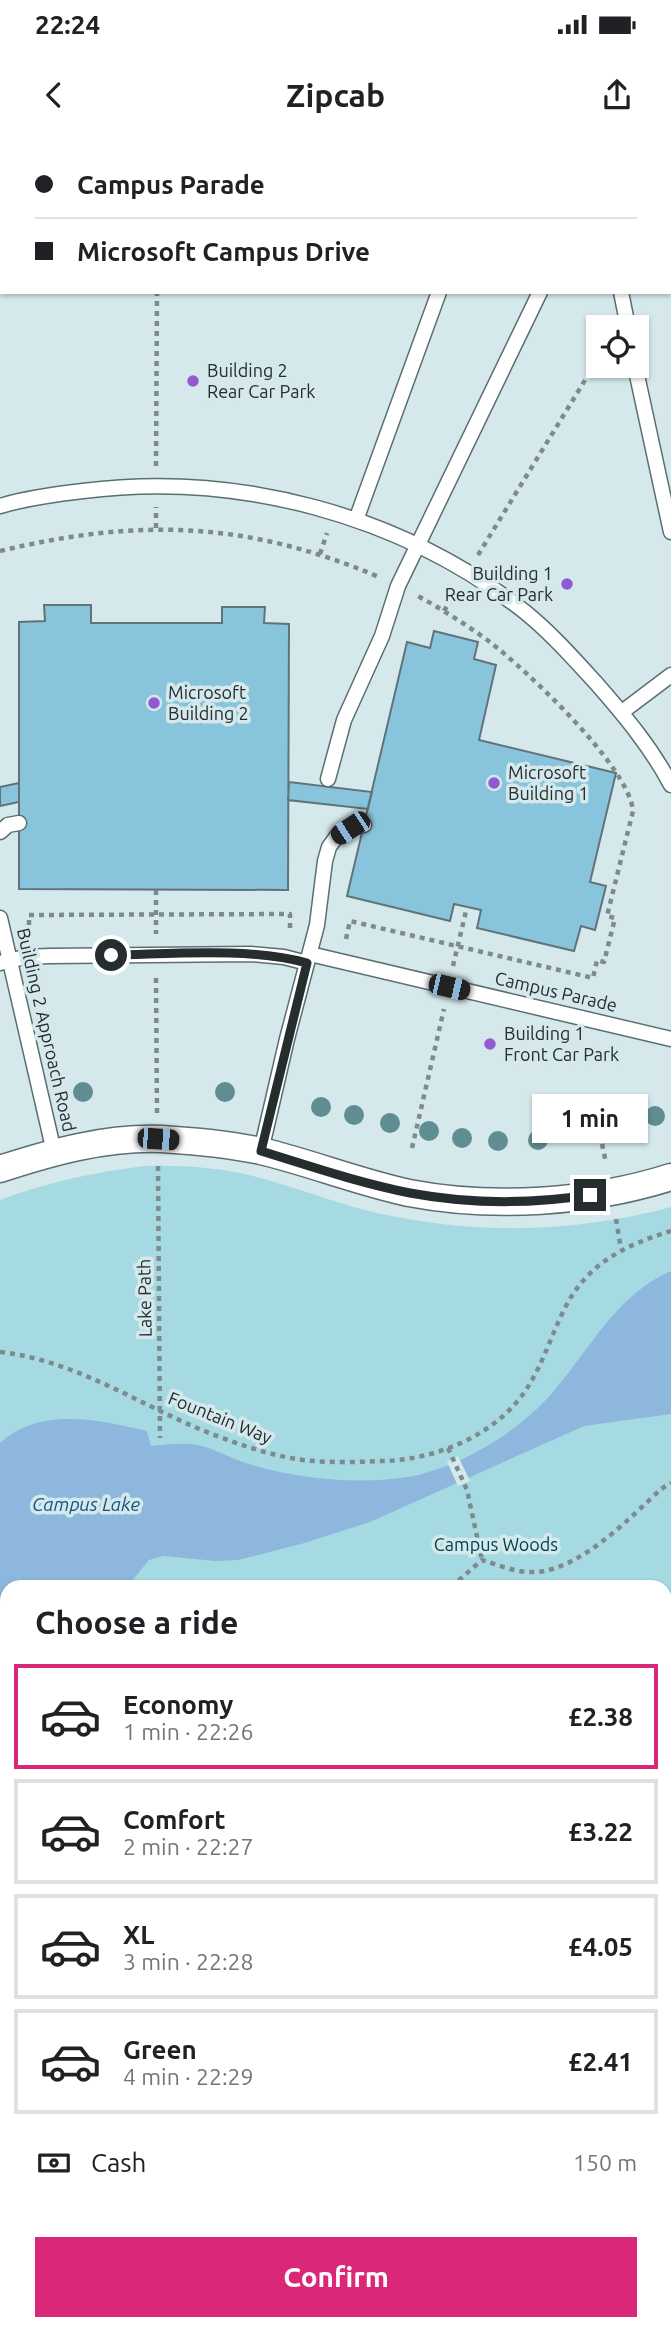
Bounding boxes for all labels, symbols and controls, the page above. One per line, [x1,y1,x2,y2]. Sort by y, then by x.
text: 22:24 [35,10,100,39]
icon: back [35,76,73,114]
icon: share [598,76,636,114]
text: Zipcab [286,77,385,113]
text: Campus Parade [77,170,265,199]
text: Microsoft Campus Drive [77,237,370,266]
map controls [586,315,649,378]
button: locate [586,315,649,378]
place label: Building 2 Rear Car Park [207,360,315,401]
marker: Building 2 Rear Car Park [185,373,201,389]
place label: Building 1 Rear Car Park [445,563,553,604]
marker: Building 1 Rear Car Park [559,576,575,592]
place label: Microsoft Building 2 [168,682,249,723]
marker: Microsoft Building 2 [146,695,162,711]
place label: Microsoft Building 1 [508,762,589,803]
marker: Microsoft Building 1 [486,775,502,791]
car [327,808,374,848]
street label: Building 2 Approach Road [14,926,80,1134]
route start [95,939,127,971]
street label: Campus Parade [493,967,619,1015]
car [427,972,472,1002]
place label: Building 1 Front Car Park [504,1023,619,1064]
marker: Building 1 Front Car Park [482,1036,498,1052]
callout: 1 min [532,1094,648,1142]
text: 1 min [561,1106,619,1131]
car [137,1127,180,1151]
route end [574,1179,606,1211]
street label: Lake Path [133,1259,155,1337]
street label: Fountain Way [166,1387,275,1447]
water label: Campus Lake [32,1493,140,1515]
park label: Campus Woods [434,1534,558,1554]
text: Choose a ride [35,1604,238,1640]
icon: car [39,1685,102,1748]
text: Economy [123,1690,233,1719]
text: £2.38 [568,1702,633,1731]
text: 1 min · 22:26 [123,1719,254,1744]
icon: car [39,1800,102,1863]
text: Comfort [123,1805,226,1834]
text: £3.22 [568,1817,633,1846]
text: 2 min · 22:27 [123,1834,254,1859]
icon: car [39,1915,102,1978]
text: XL [123,1920,154,1949]
text: £4.05 [568,1932,633,1961]
text: 3 min · 22:28 [123,1949,254,1974]
icon: car [39,2030,102,2093]
text: Green [123,2035,197,2064]
text: £2.41 [568,2047,633,2076]
text: 4 min · 22:29 [123,2064,254,2089]
icon: cash [35,2144,73,2182]
text: Cash [91,2148,146,2177]
text: 150 m [573,2150,637,2175]
button: Confirm [35,2237,637,2317]

